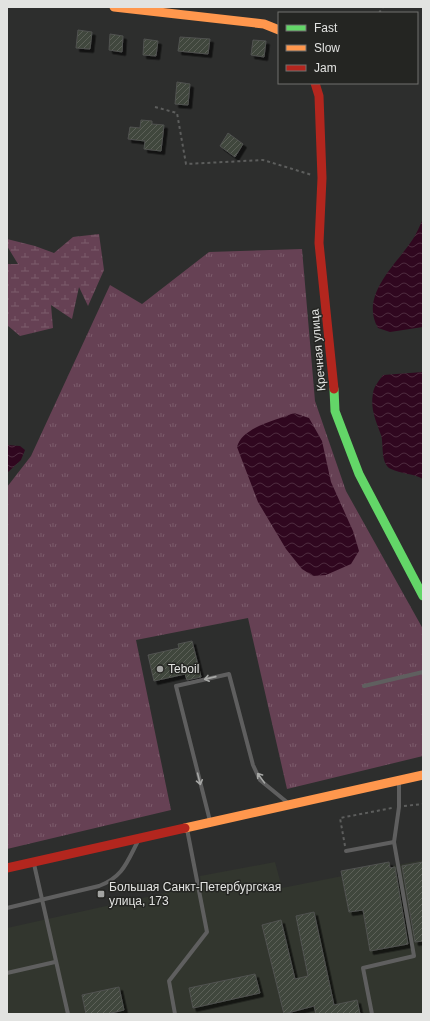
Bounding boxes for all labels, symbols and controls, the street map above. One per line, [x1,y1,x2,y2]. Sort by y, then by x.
legend [278,12,418,84]
text: Fast [314,21,338,35]
text: Slow [314,41,340,55]
text: Jam [314,61,337,75]
street label: Кречная улица [307,308,329,392]
place label: Teboil [168,662,199,676]
marker: Teboil [155,664,165,674]
one-way arrow [203,675,216,683]
one-way arrow [196,772,204,785]
one-way arrow [257,773,265,784]
place label: Большая Санкт-Петербургская улица, 173 [109,880,281,908]
marker: Большая Санкт-Петербургская улица, 173 [96,889,106,899]

